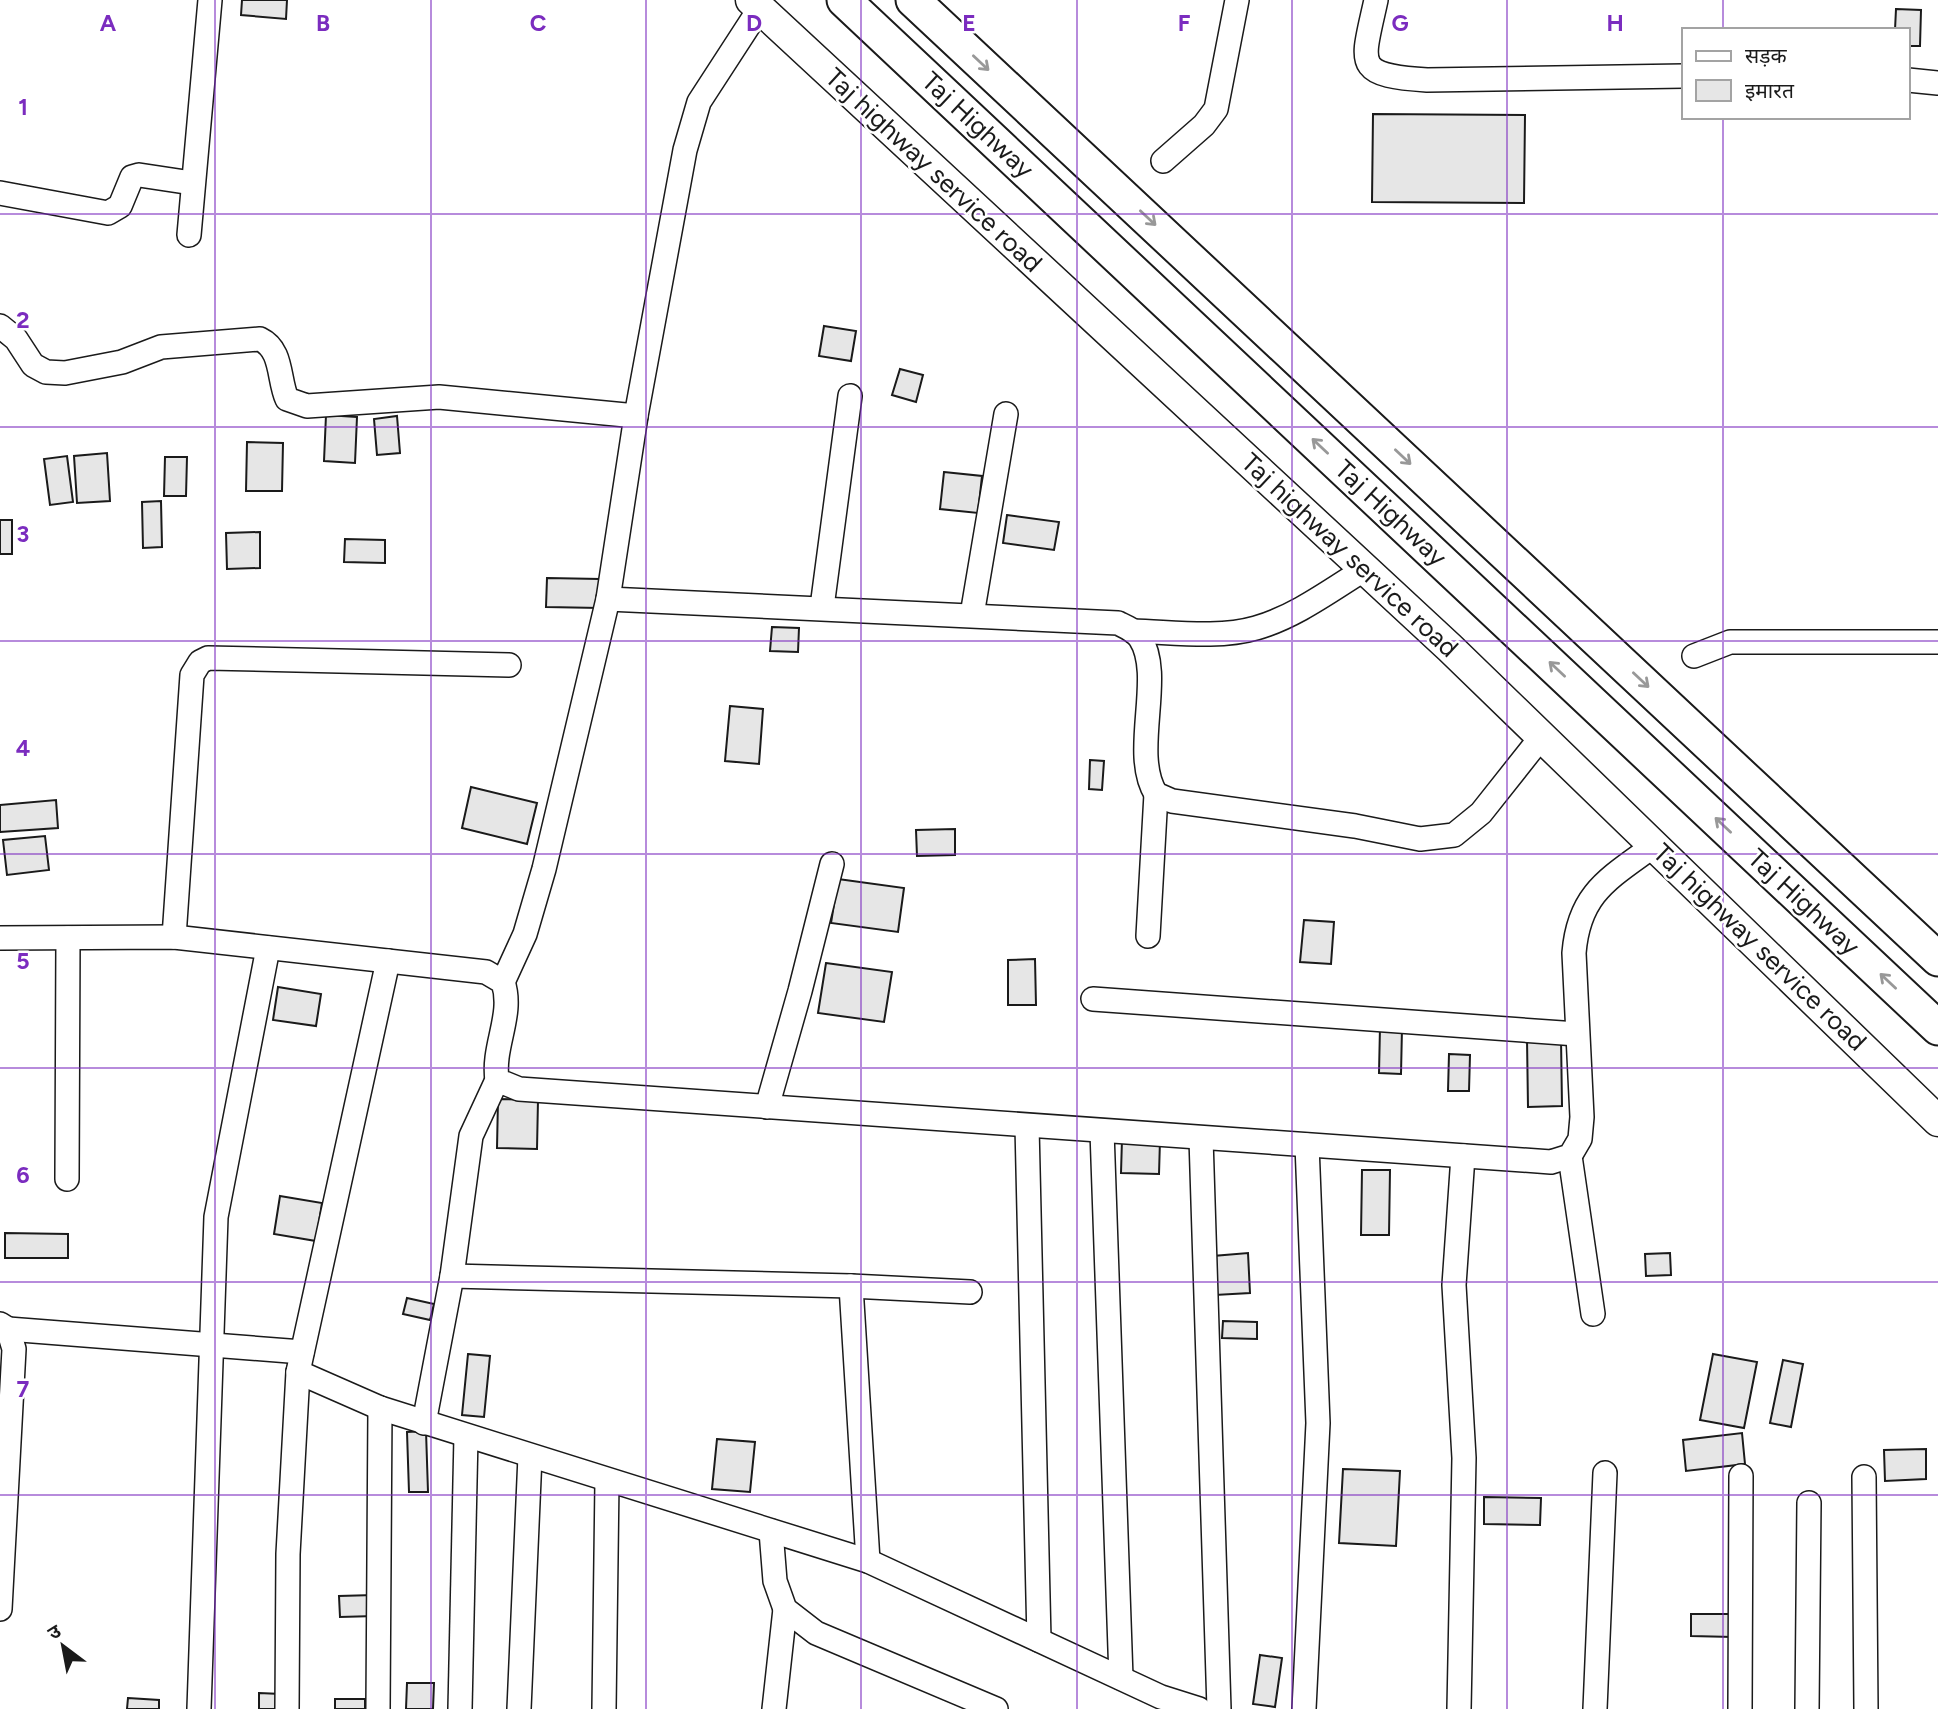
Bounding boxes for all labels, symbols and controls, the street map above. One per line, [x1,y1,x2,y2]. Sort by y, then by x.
text: A [100,9,117,37]
text: B [316,9,330,37]
text: C [530,9,547,37]
text: D [746,9,762,37]
text: E [962,9,976,37]
text: F [1178,9,1191,37]
text: G [1391,9,1409,37]
text: H [1606,9,1624,37]
legend [1682,28,1910,119]
text: सड़क [1745,43,1787,68]
one-way arrow [972,55,989,72]
street label: Taj highway service road [819,61,1049,279]
street label: Taj Highway [915,65,1041,185]
text: इमारत [1745,78,1795,103]
text: 1 [18,93,28,121]
one-way arrow [1139,210,1156,227]
text: 2 [16,306,30,334]
one-way arrow [1312,438,1329,455]
street label: Taj highway service road [1235,446,1465,664]
one-way arrow [1394,449,1411,466]
street label: Taj Highway [1328,453,1454,573]
text: 3 [17,520,29,548]
one-way arrow [1549,661,1566,678]
one-way arrow [1632,672,1650,688]
text: 4 [16,734,30,762]
one-way arrow [1714,817,1732,834]
street label: Taj highway service road [1647,837,1873,1057]
street label: Taj Highway [1741,842,1867,962]
text: 5 [16,947,30,975]
one-way arrow [1880,972,1897,989]
text: 6 [16,1161,30,1189]
text: 7 [17,1375,30,1403]
north arrow [28,1611,98,1681]
text: उ [43,1619,66,1645]

